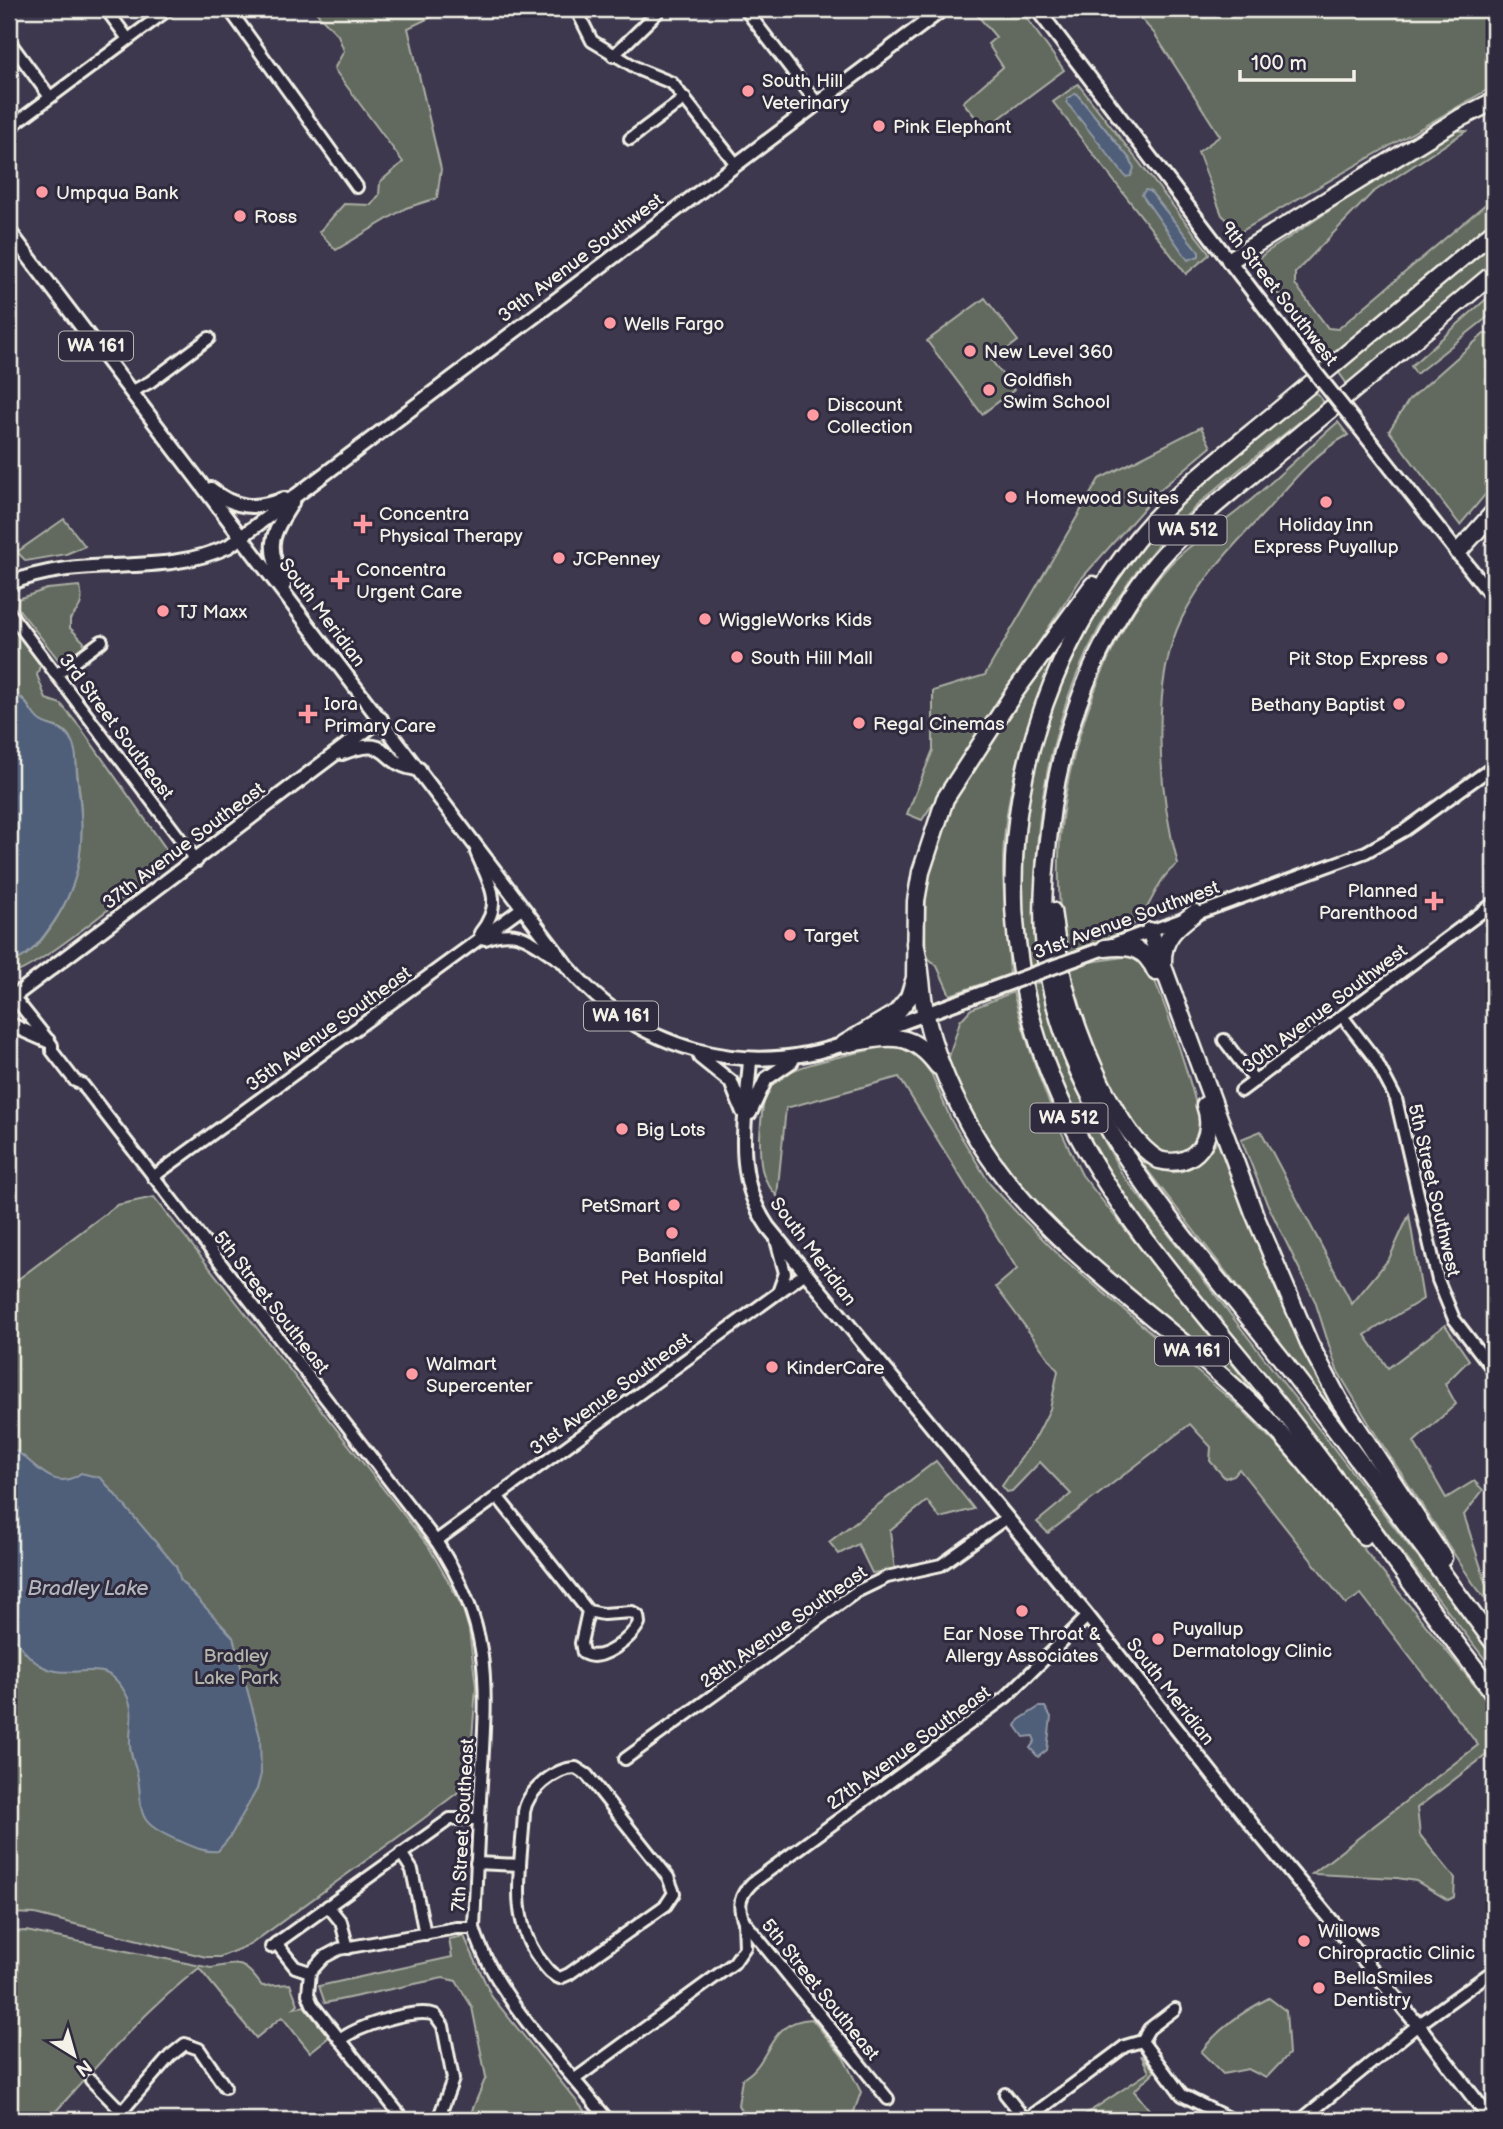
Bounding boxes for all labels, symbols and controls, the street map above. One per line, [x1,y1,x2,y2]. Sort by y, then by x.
scale bar [1240,38,1354,82]
text: 100 m [1251,51,1307,76]
place label: South Hill Veterinary [762,70,850,115]
marker: South Hill Veterinary [740,83,756,99]
place label: Pink Elephant [893,116,1011,139]
marker: Pink Elephant [871,118,887,134]
place label: Umpqua Bank [56,182,179,205]
marker: Umpqua Bank [34,184,50,200]
street label: 39th Avenue Southwest [494,189,668,328]
place label: Ross [254,206,297,229]
marker: Ross [232,208,248,224]
street label: 9th Street Southwest [1215,217,1342,371]
place label: Wells Fargo [624,313,724,336]
marker: Wells Fargo [602,315,618,331]
road number: WA 161 [59,332,133,360]
place label: New Level 360 [984,341,1113,364]
marker: New Level 360 [962,343,978,359]
place label: Goldfish Swim School [1003,369,1110,414]
marker: Goldfish Swim School [981,382,997,398]
place label: Discount Collection [827,394,913,439]
marker: Discount Collection [805,407,821,423]
place label: Homewood Suites [1025,487,1179,510]
marker: Homewood Suites [1003,489,1019,505]
marker: Holiday Inn Express Puyallup [1318,494,1334,510]
place label: Concentra Physical Therapy [379,503,523,548]
marker: Concentra Physical Therapy [353,514,373,534]
place label: Holiday Inn Express Puyallup [1253,514,1399,559]
road number: WA 512 [1150,516,1226,544]
place label: JCPenney [573,548,660,571]
marker: JCPenney [551,550,567,566]
street label: South Meridian [274,554,370,672]
place label: Concentra Urgent Care [356,559,462,604]
marker: Concentra Urgent Care [330,570,350,590]
place label: TJ Maxx [177,601,247,624]
marker: TJ Maxx [155,603,171,619]
place label: WiggleWorks Kids [719,609,872,632]
marker: WiggleWorks Kids [697,611,713,627]
place label: South Hill Mall [751,647,873,670]
place label: Pit Stop Express [1288,648,1428,671]
street label: 3rd Street Southeast [53,649,178,805]
marker: South Hill Mall [729,649,745,665]
marker: Pit Stop Express [1434,650,1450,666]
place label: Iora Primary Care [324,693,436,738]
place label: Bethany Baptist [1250,694,1385,717]
marker: Bethany Baptist [1391,696,1407,712]
marker: Iora Primary Care [298,704,318,724]
place label: Regal Cinemas [873,713,1005,736]
marker: Regal Cinemas [851,715,867,731]
street label: 37th Avenue Southeast [98,778,270,915]
street label: 31st Avenue Southwest [1031,876,1223,965]
place label: Planned Parenthood [1319,880,1418,925]
marker: Planned Parenthood [1424,891,1444,911]
place label: Target [804,925,859,948]
marker: Target [782,927,798,943]
street label: 30th Avenue Southwest [1238,939,1412,1079]
street label: 35th Avenue Southeast [242,961,416,1097]
road number: WA 161 [584,1001,658,1030]
street label: 5th Street Southwest [1402,1102,1465,1279]
road number: WA 512 [1030,1104,1108,1133]
place label: Big Lots [636,1119,706,1142]
marker: Big Lots [614,1121,630,1137]
street label: South Meridian [765,1193,861,1311]
place label: PetSmart [581,1195,660,1218]
marker: PetSmart [666,1197,682,1213]
marker: Banfield Pet Hospital [664,1225,680,1241]
street label: 5th Street Southeast [208,1227,334,1379]
place label: Banfield Pet Hospital [620,1245,724,1290]
street label: 31st Avenue Southeast [526,1328,696,1461]
road number: WA 161 [1155,1336,1229,1366]
place label: Walmart Supercenter [426,1353,533,1398]
place label: KinderCare [786,1357,884,1380]
marker: KinderCare [764,1359,780,1375]
marker: Walmart Supercenter [404,1366,420,1382]
street label: 28th Avenue Southeast [696,1561,872,1694]
water label: Bradley Lake [27,1576,149,1601]
marker: Ear Nose Throat & Allergy Associates [1014,1603,1030,1619]
place label: Puyallup Dermatology Clinic [1172,1618,1332,1663]
place label: Ear Nose Throat & Allergy Associates [943,1623,1101,1668]
marker: Puyallup Dermatology Clinic [1150,1631,1166,1647]
street label: South Meridian [1121,1634,1219,1750]
park label: Bradley Lake Park [194,1645,279,1690]
street label: 27th Avenue Southeast [823,1681,995,1815]
street label: 7th Street Southeast [447,1738,480,1912]
street label: 5th Street Southeast [756,1915,884,2065]
place label: Willows Chiropractic Clinic [1318,1920,1475,1965]
marker: Willows Chiropractic Clinic [1296,1933,1312,1949]
place label: BellaSmiles Dentistry [1333,1967,1433,2012]
marker: BellaSmiles Dentistry [1311,1980,1327,1996]
north arrow [38,2021,108,2090]
text: N [71,2054,96,2081]

